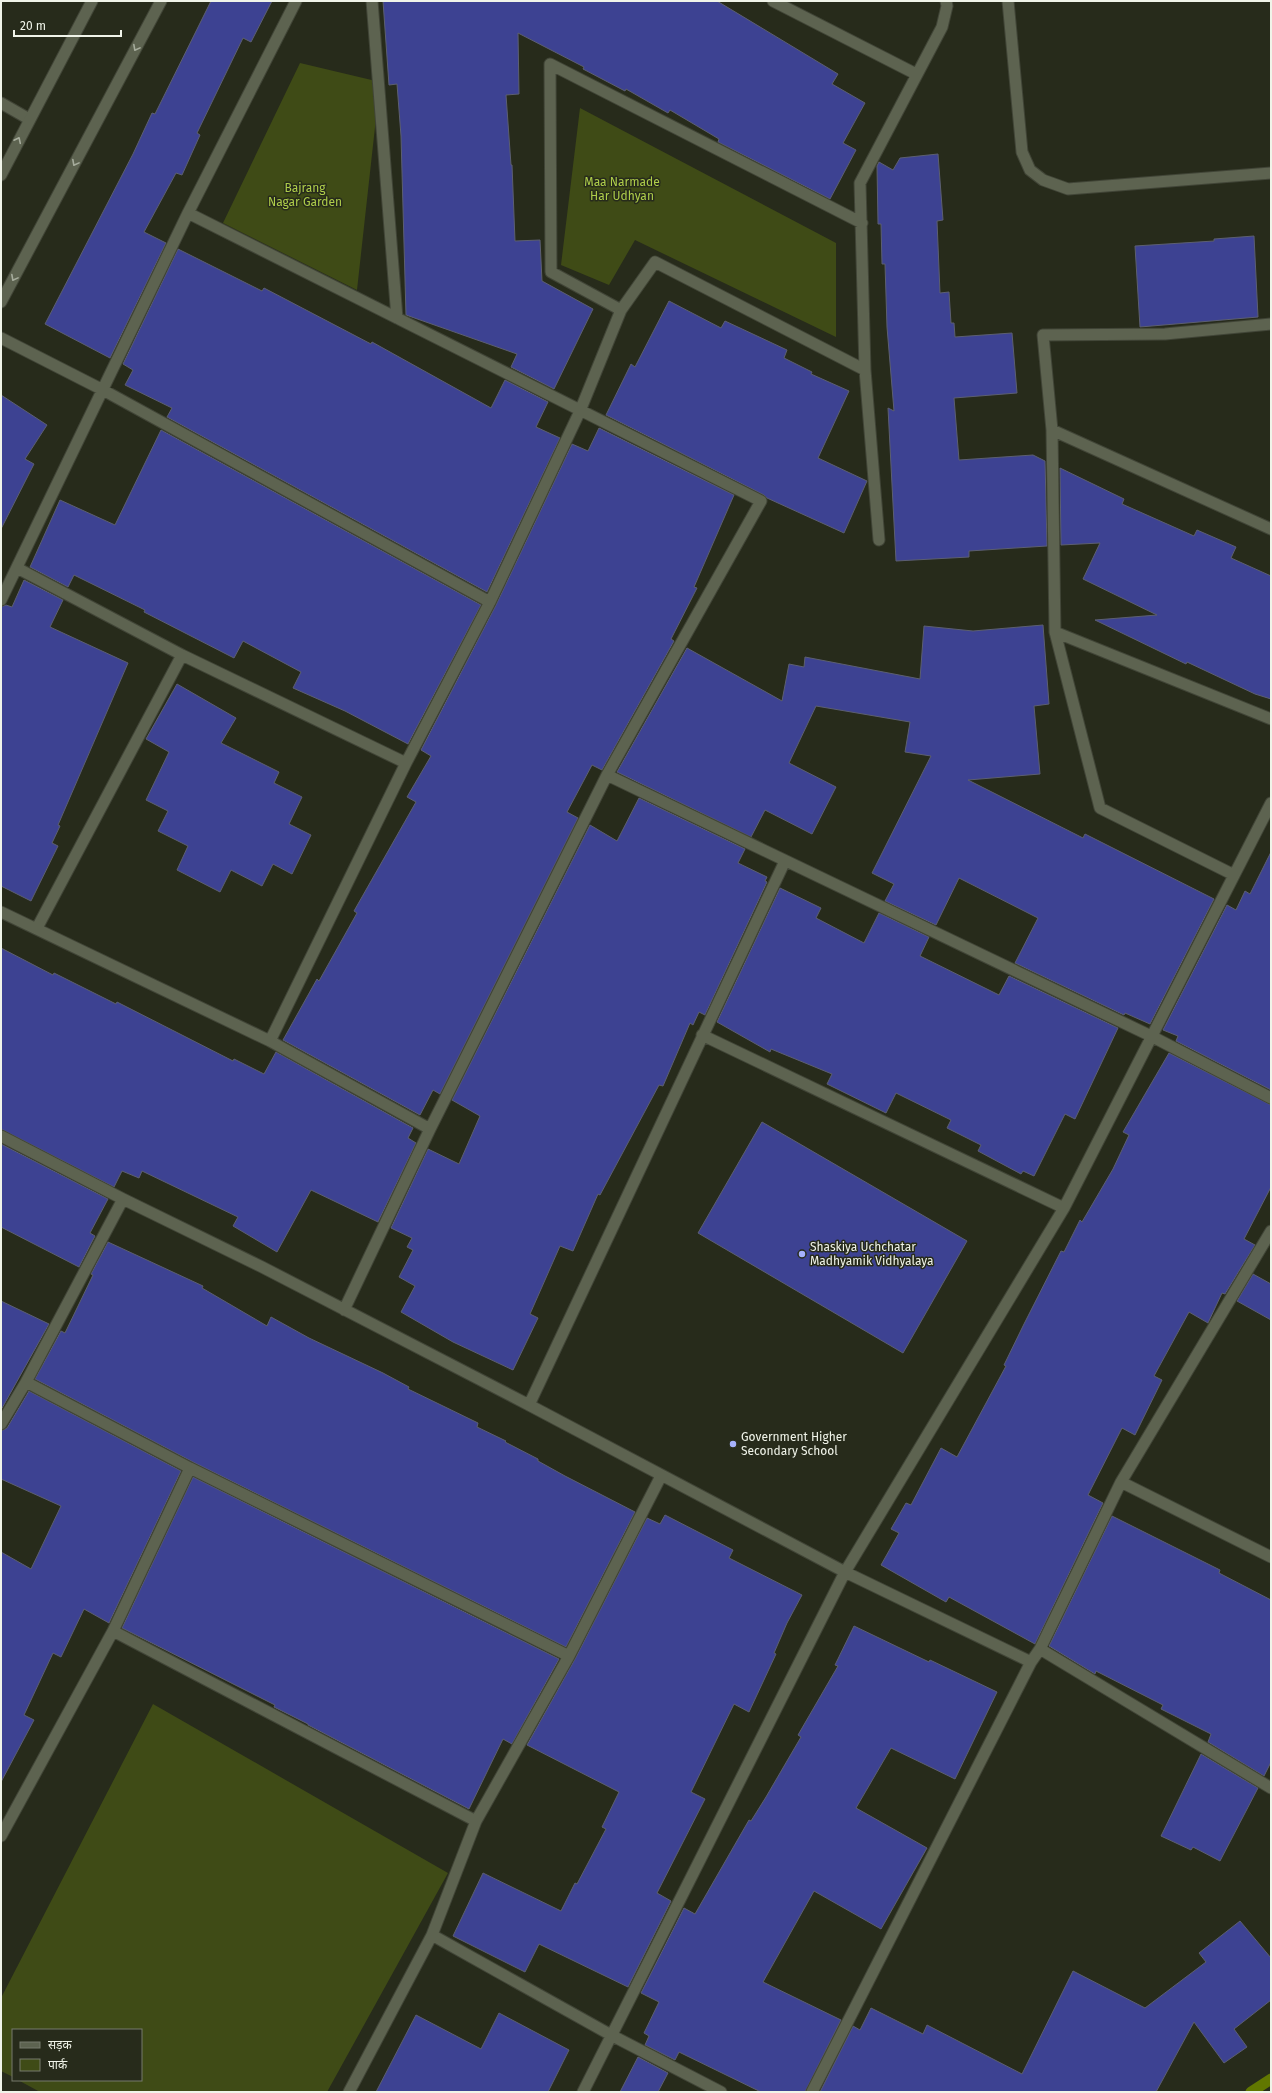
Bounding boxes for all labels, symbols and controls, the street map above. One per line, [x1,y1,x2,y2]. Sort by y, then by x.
scale bar [14,12,121,38]
text: 20 m [20,19,46,33]
one-way arrow [133,44,140,51]
one-way arrow [14,137,21,145]
one-way arrow [72,159,80,166]
park label: Maa Narmade Har Udhyan [584,175,660,203]
park label: Bajrang Nagar Garden [268,181,342,209]
one-way arrow [11,273,19,281]
place label: Shaskiya Uchchatar Madhyamik Vidhyalaya [810,1240,934,1268]
marker: Shaskiya Uchchatar Madhyamik Vidhyalaya [797,1249,807,1259]
place label: Government Higher Secondary School [741,1430,847,1458]
marker: Government Higher Secondary School [728,1439,738,1449]
legend [12,2029,142,2081]
text: सड़क [48,2038,73,2052]
text: पार्क [48,2058,68,2072]

